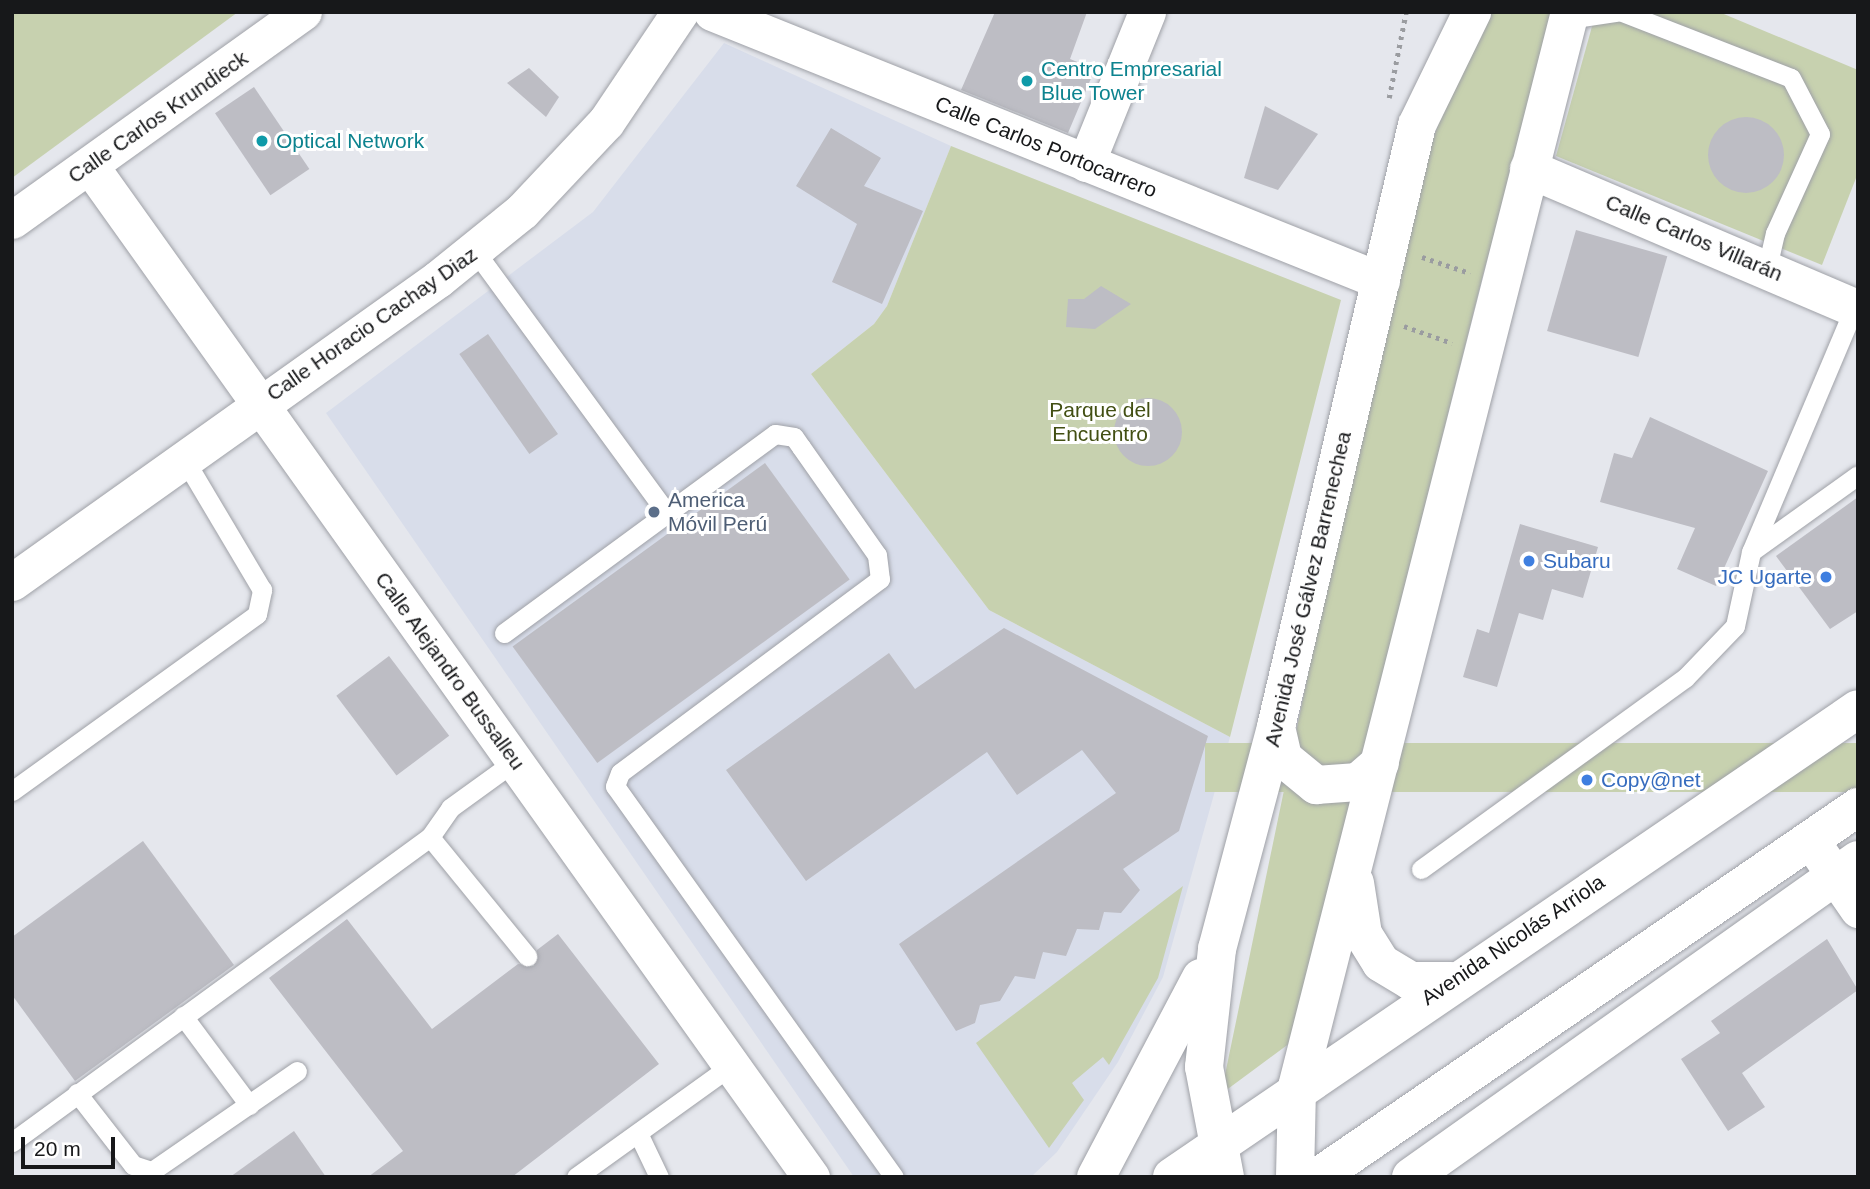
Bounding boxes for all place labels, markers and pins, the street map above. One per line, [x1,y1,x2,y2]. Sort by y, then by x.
place label: Centro Empresarial Blue Tower [1041,56,1222,106]
marker: Centro Empresarial Blue Tower [1019,73,1035,89]
place label: Optical Network [276,128,424,154]
marker: Optical Network [254,133,270,149]
place label: America Móvil Perú [668,487,767,537]
marker: America Móvil Perú [646,504,662,520]
place label: Subaru [1543,548,1611,574]
marker: Subaru [1521,553,1537,569]
place label: JC Ugarte [1717,564,1812,590]
marker: JC Ugarte [1818,569,1834,585]
place label: Copy@net [1601,767,1701,793]
marker: Copy@net [1579,772,1595,788]

